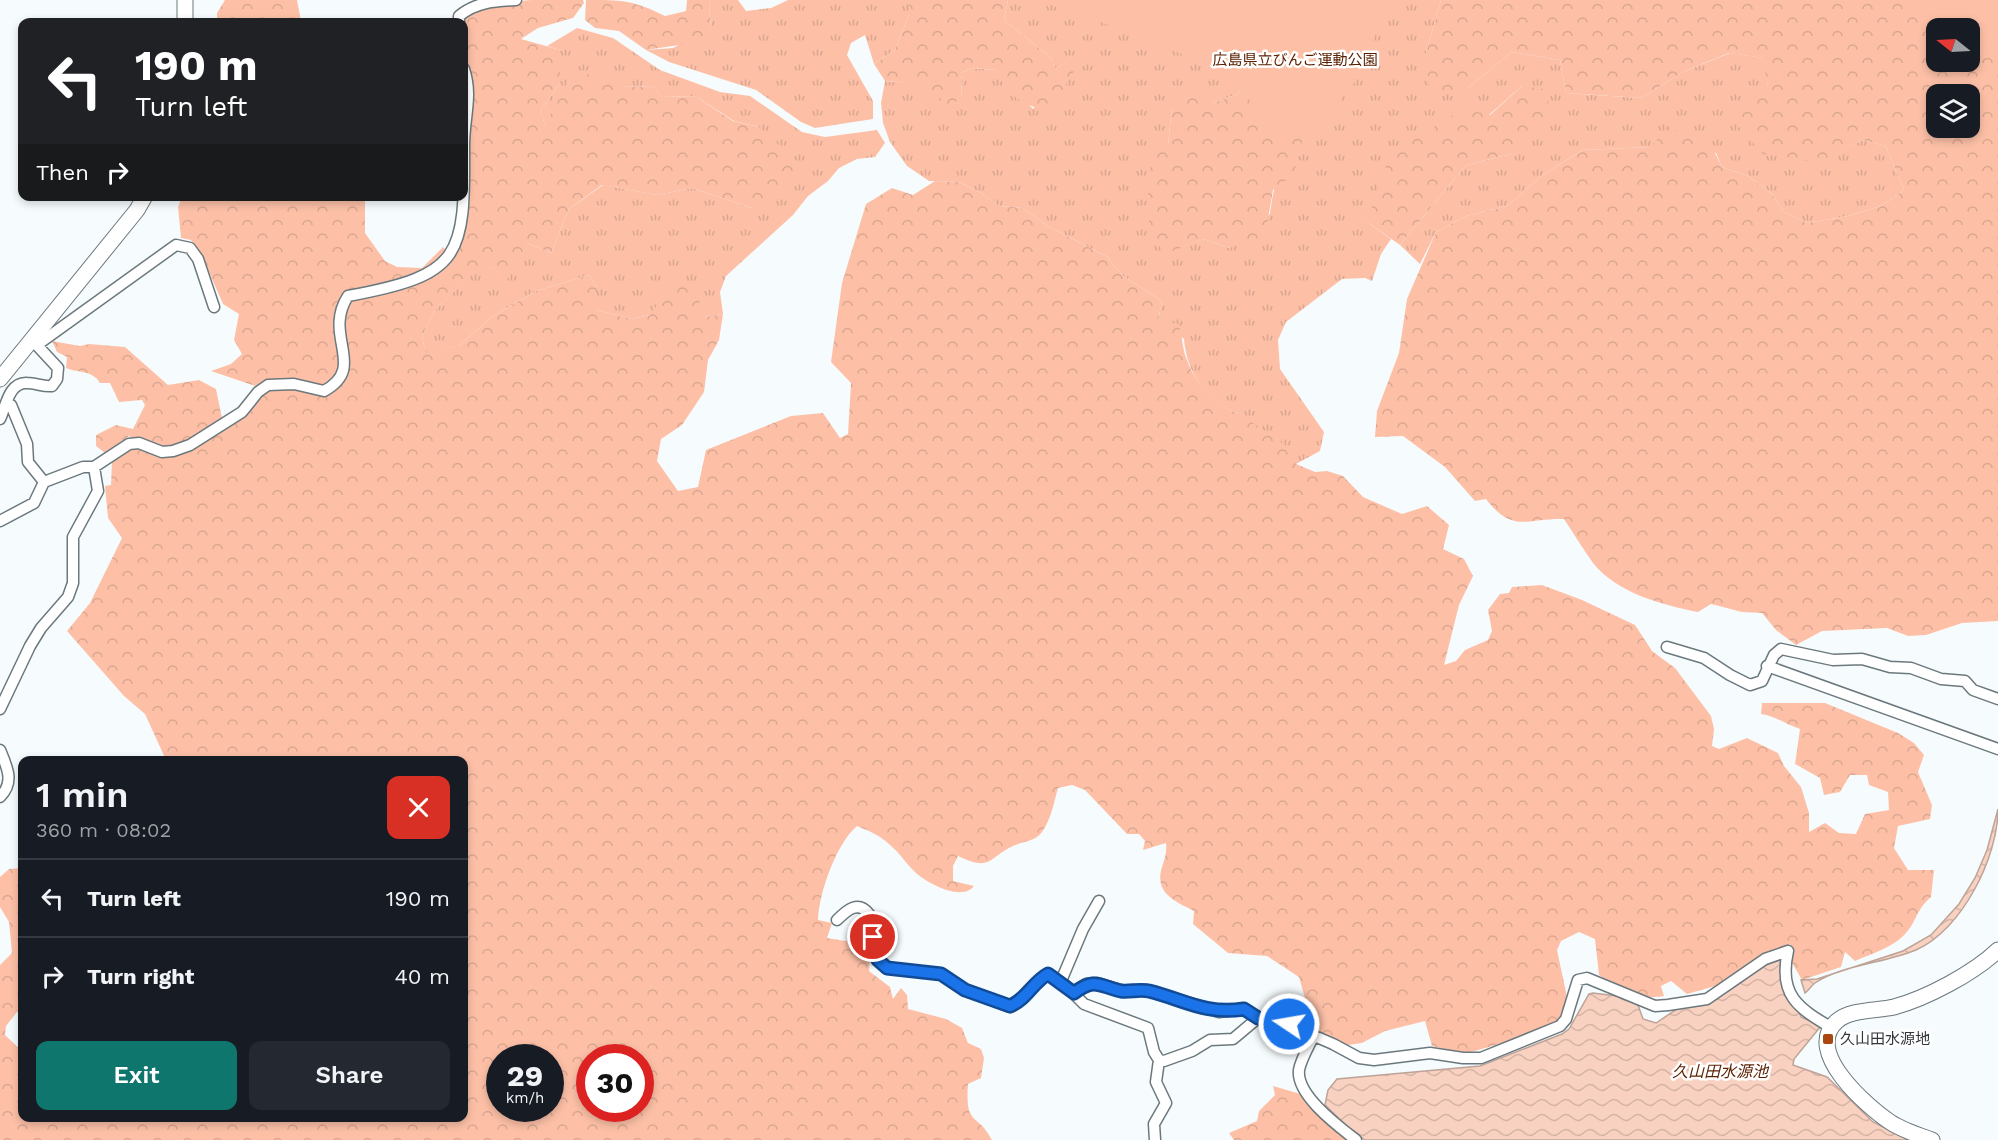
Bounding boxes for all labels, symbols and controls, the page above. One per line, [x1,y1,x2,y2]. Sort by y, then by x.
north arrow [1926,18,1980,72]
map controls [1926,18,1980,138]
text: 190 m [135,41,258,90]
icon: left [36,42,114,120]
park label: 広島県立びんご運動公園 [1212,51,1378,69]
button: layers [1926,84,1980,138]
text: Turn left [135,91,247,123]
icon: right [101,156,134,189]
text: Then [36,160,89,185]
text: 1 min [36,774,128,816]
button: close [387,776,450,839]
text: 360 m · 08:02 [36,818,171,842]
icon: left [36,882,69,915]
text: Turn left [87,886,181,911]
text: 190 m [386,886,450,911]
pin [847,911,898,962]
icon: arrive [856,920,889,953]
icon: right [36,960,69,993]
text: Turn right [87,964,194,989]
text: 40 m [394,964,450,989]
position arrow [1257,992,1321,1056]
place label: 久山田水源地 [1840,1030,1930,1048]
marker: 久山田水源地 [1821,1032,1835,1046]
button: Exit [36,1041,237,1110]
button: Share [249,1041,450,1110]
speed limit sign: 30 [576,1044,654,1122]
text: 29 [507,1058,543,1093]
water label: 久山田水源池 [1672,1062,1770,1081]
text: km/h [506,1089,544,1107]

